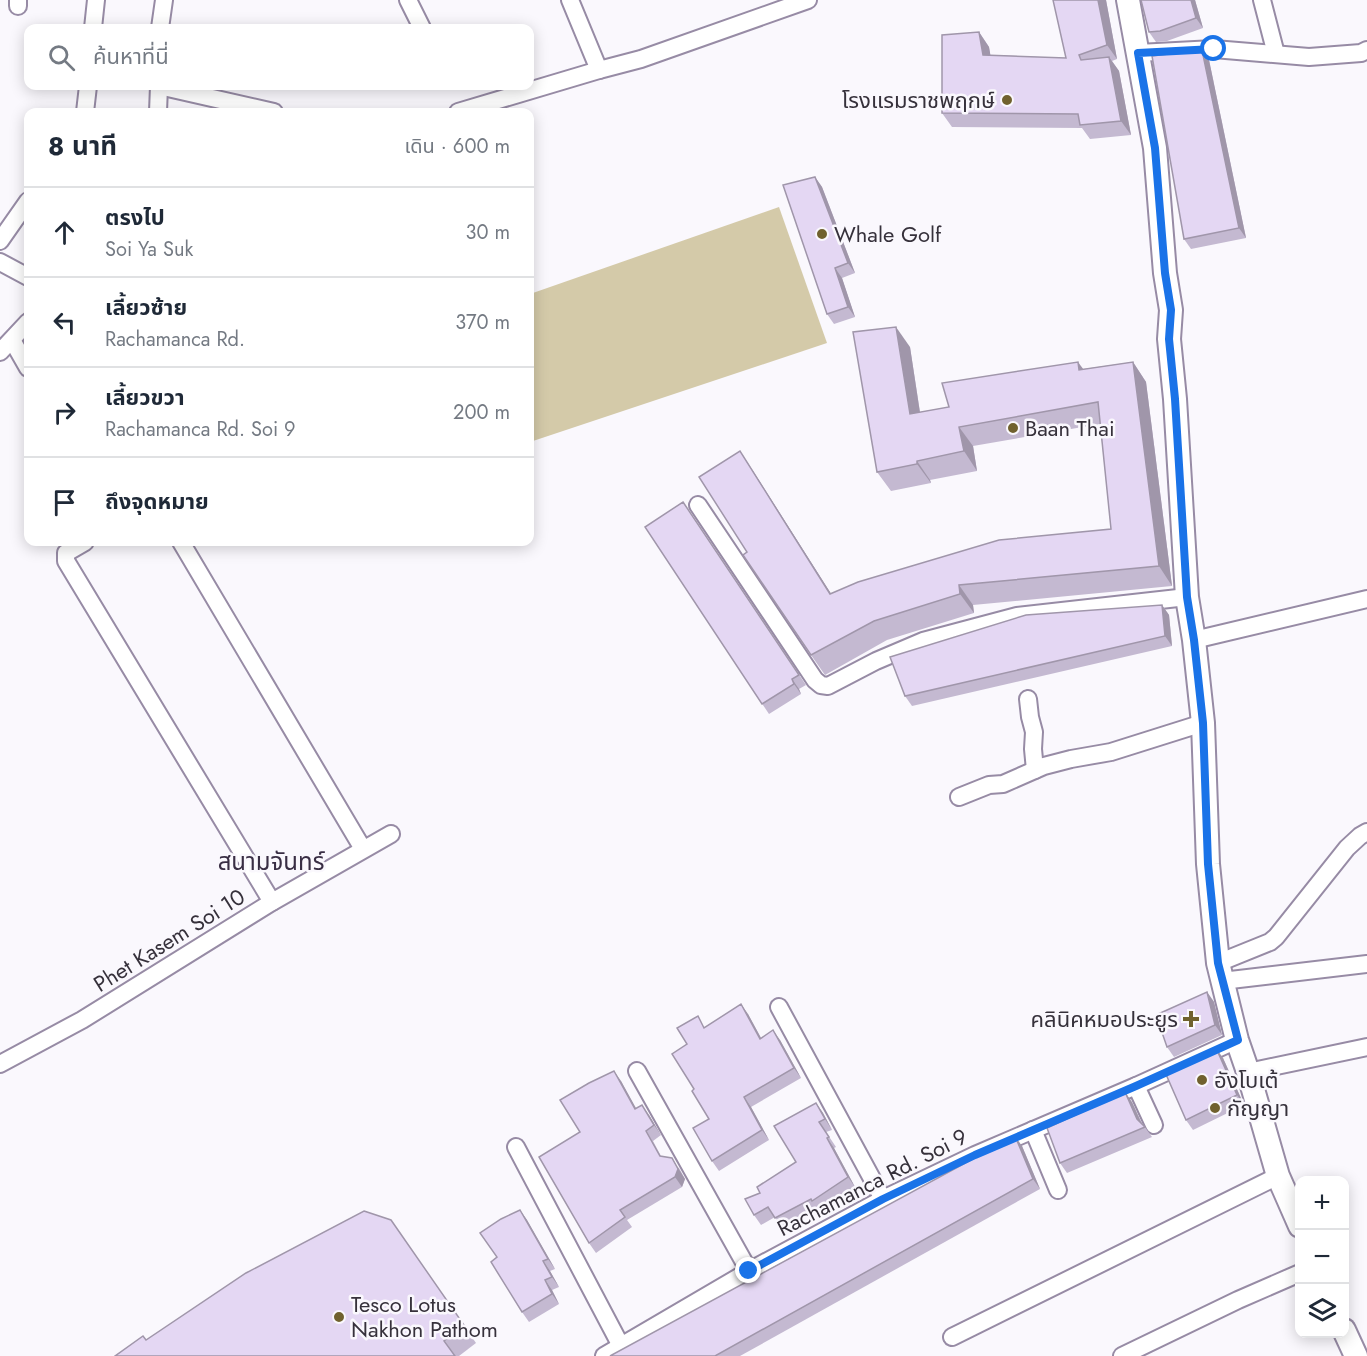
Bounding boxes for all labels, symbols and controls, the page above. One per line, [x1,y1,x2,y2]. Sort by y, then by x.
search box [24,24,534,90]
route start [1200,35,1226,61]
text: ค้นหาที่นี่ [93,40,169,72]
icon: search [45,41,78,74]
place label: โรงแรมราชพฤกษ์ [842,84,995,116]
marker: โรงแรมราชพฤกษ์ [1000,93,1014,107]
text: 8 นาที [48,127,117,165]
text: เดิน · 600 m [405,132,510,161]
text: ตรงไป [105,201,165,233]
icon: ahead [48,216,81,249]
text: 30 m [465,218,510,247]
place label: Whale Golf [834,218,942,250]
marker: Whale Golf [815,227,829,241]
text: Soi Ya Suk [105,235,193,264]
text: เลี้ยวซ้าย [105,291,187,323]
icon: left [48,306,81,339]
text: 370 m [455,308,510,337]
text: Rachamanca Rd. [105,325,245,354]
text: เลี้ยวขวา [105,381,185,413]
icon: right [48,396,81,429]
text: 200 m [453,398,510,427]
place label: Baan Thai [1025,412,1115,444]
text: Rachamanca Rd. Soi 9 [105,415,296,444]
marker: Baan Thai [1006,421,1020,435]
text: ถึงจุดหมาย [105,485,209,517]
icon: arrive [48,486,81,519]
district label: สนามจันทร์ [218,844,326,879]
street label: Phet Kasem Soi 10 [87,881,251,999]
place label: คลินิคหมอประยูร [1031,1003,1178,1035]
marker: คลินิคหมอประยูร [1182,1010,1200,1028]
place label: อังโบเต้ [1214,1064,1279,1096]
marker: อังโบเต้ [1195,1073,1209,1087]
place label: กัญญา [1227,1092,1289,1124]
marker: กัญญา [1208,1101,1222,1115]
street label: Rachamanca Rd. Soi 9 [771,1120,973,1244]
map controls [1295,1176,1349,1338]
button: + [1295,1176,1349,1230]
button: − [1295,1230,1349,1284]
route end [735,1257,761,1283]
button: layers [1295,1284,1349,1338]
place label: Tesco Lotus Nakhon Pathom [351,1288,498,1345]
marker: Tesco Lotus Nakhon Pathom [332,1310,346,1324]

